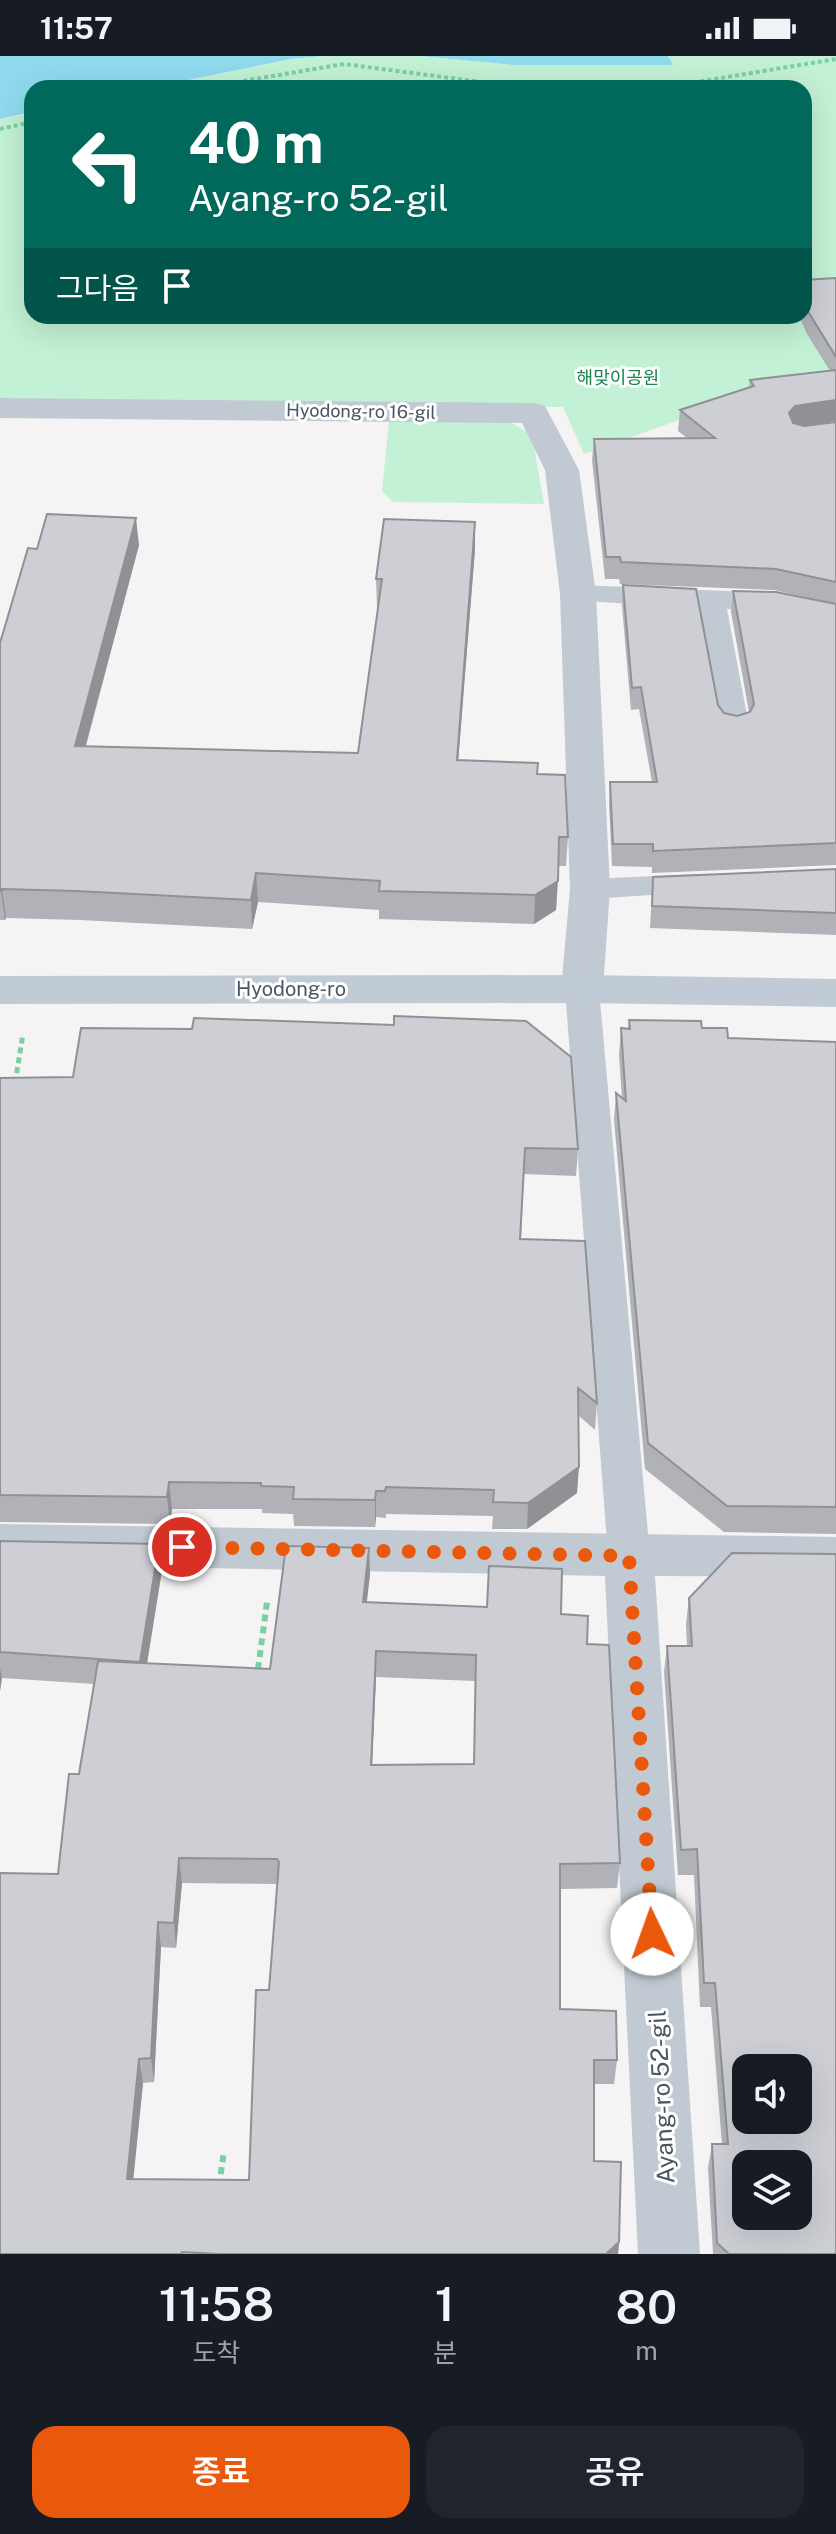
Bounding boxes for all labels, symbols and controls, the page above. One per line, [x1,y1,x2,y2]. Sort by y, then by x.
text: 11:57 [40,10,113,46]
text: 40 m [188,110,324,176]
icon: left [56,112,160,216]
text: Ayang-ro 52-gil [188,177,449,219]
icon: arrive [155,264,199,308]
text: 그다음 [56,270,139,306]
park label: 해맞이공원 [577,367,659,388]
street label: Hyodong-ro 16-gil [286,399,436,423]
street label: Hyodong-ro [236,977,346,1001]
pin [148,1513,216,1581]
icon: arrive [160,1525,204,1569]
position arrow [610,1892,694,1976]
street label: Ayang-ro 52-gil [642,2010,680,2184]
map controls [732,2054,812,2230]
button: sound [732,2054,812,2134]
button: layers [732,2150,812,2230]
text: 11:58 [159,2275,274,2332]
text: 1 [435,2275,455,2332]
text: 80 [616,2278,677,2335]
text: m [635,2335,658,2366]
text: 도착 [193,2337,240,2368]
text: 분 [433,2337,457,2368]
button: 종료 [32,2426,410,2518]
button: 공유 [426,2426,804,2518]

